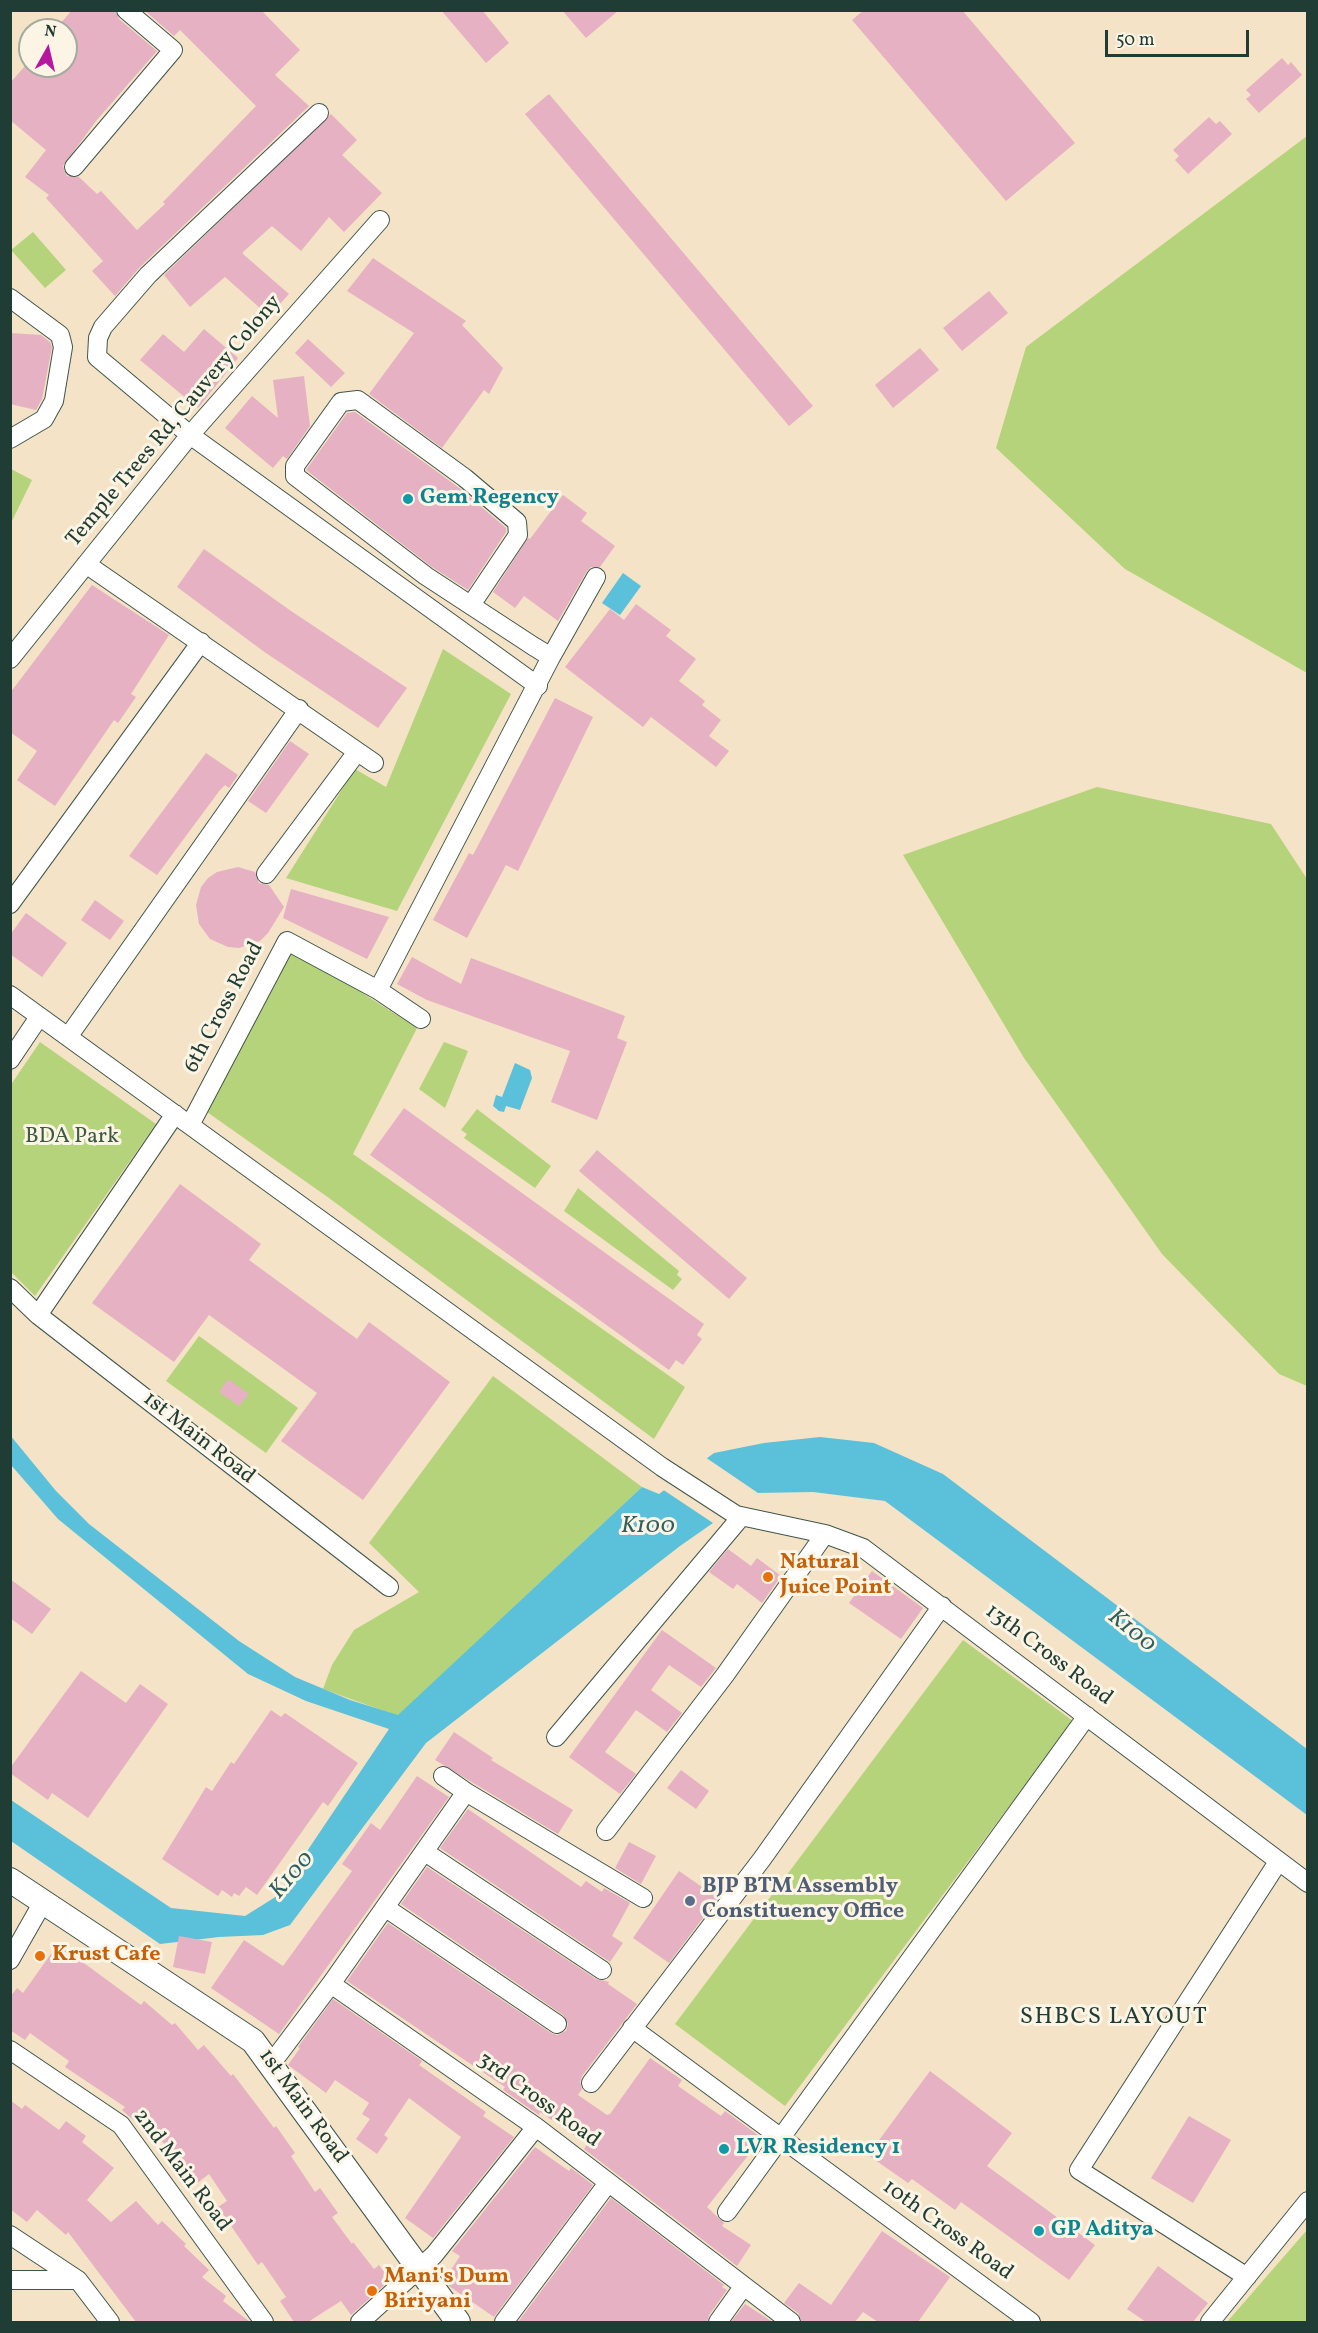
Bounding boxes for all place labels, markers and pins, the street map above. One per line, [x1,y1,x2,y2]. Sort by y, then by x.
place label: Gem Regency [420,486,559,512]
marker: Gem Regency [401,492,415,506]
place label: Natural Juice Point [780,1551,891,1603]
marker: Natural Juice Point [761,1570,775,1584]
place label: BJP BTM Assembly Constituency Office [702,1875,904,1927]
marker: BJP BTM Assembly Constituency Office [683,1894,697,1908]
place label: Krust Cafe [52,1943,160,1969]
marker: Krust Cafe [33,1949,47,1963]
place label: LVR Residency 1 [736,2136,900,2162]
marker: LVR Residency 1 [717,2142,731,2156]
place label: GP Aditya [1051,2218,1154,2244]
marker: GP Aditya [1032,2224,1046,2238]
place label: Mani's Dum Biriyani [384,2265,509,2316]
marker: Mani's Dum Biriyani [365,2284,379,2298]

